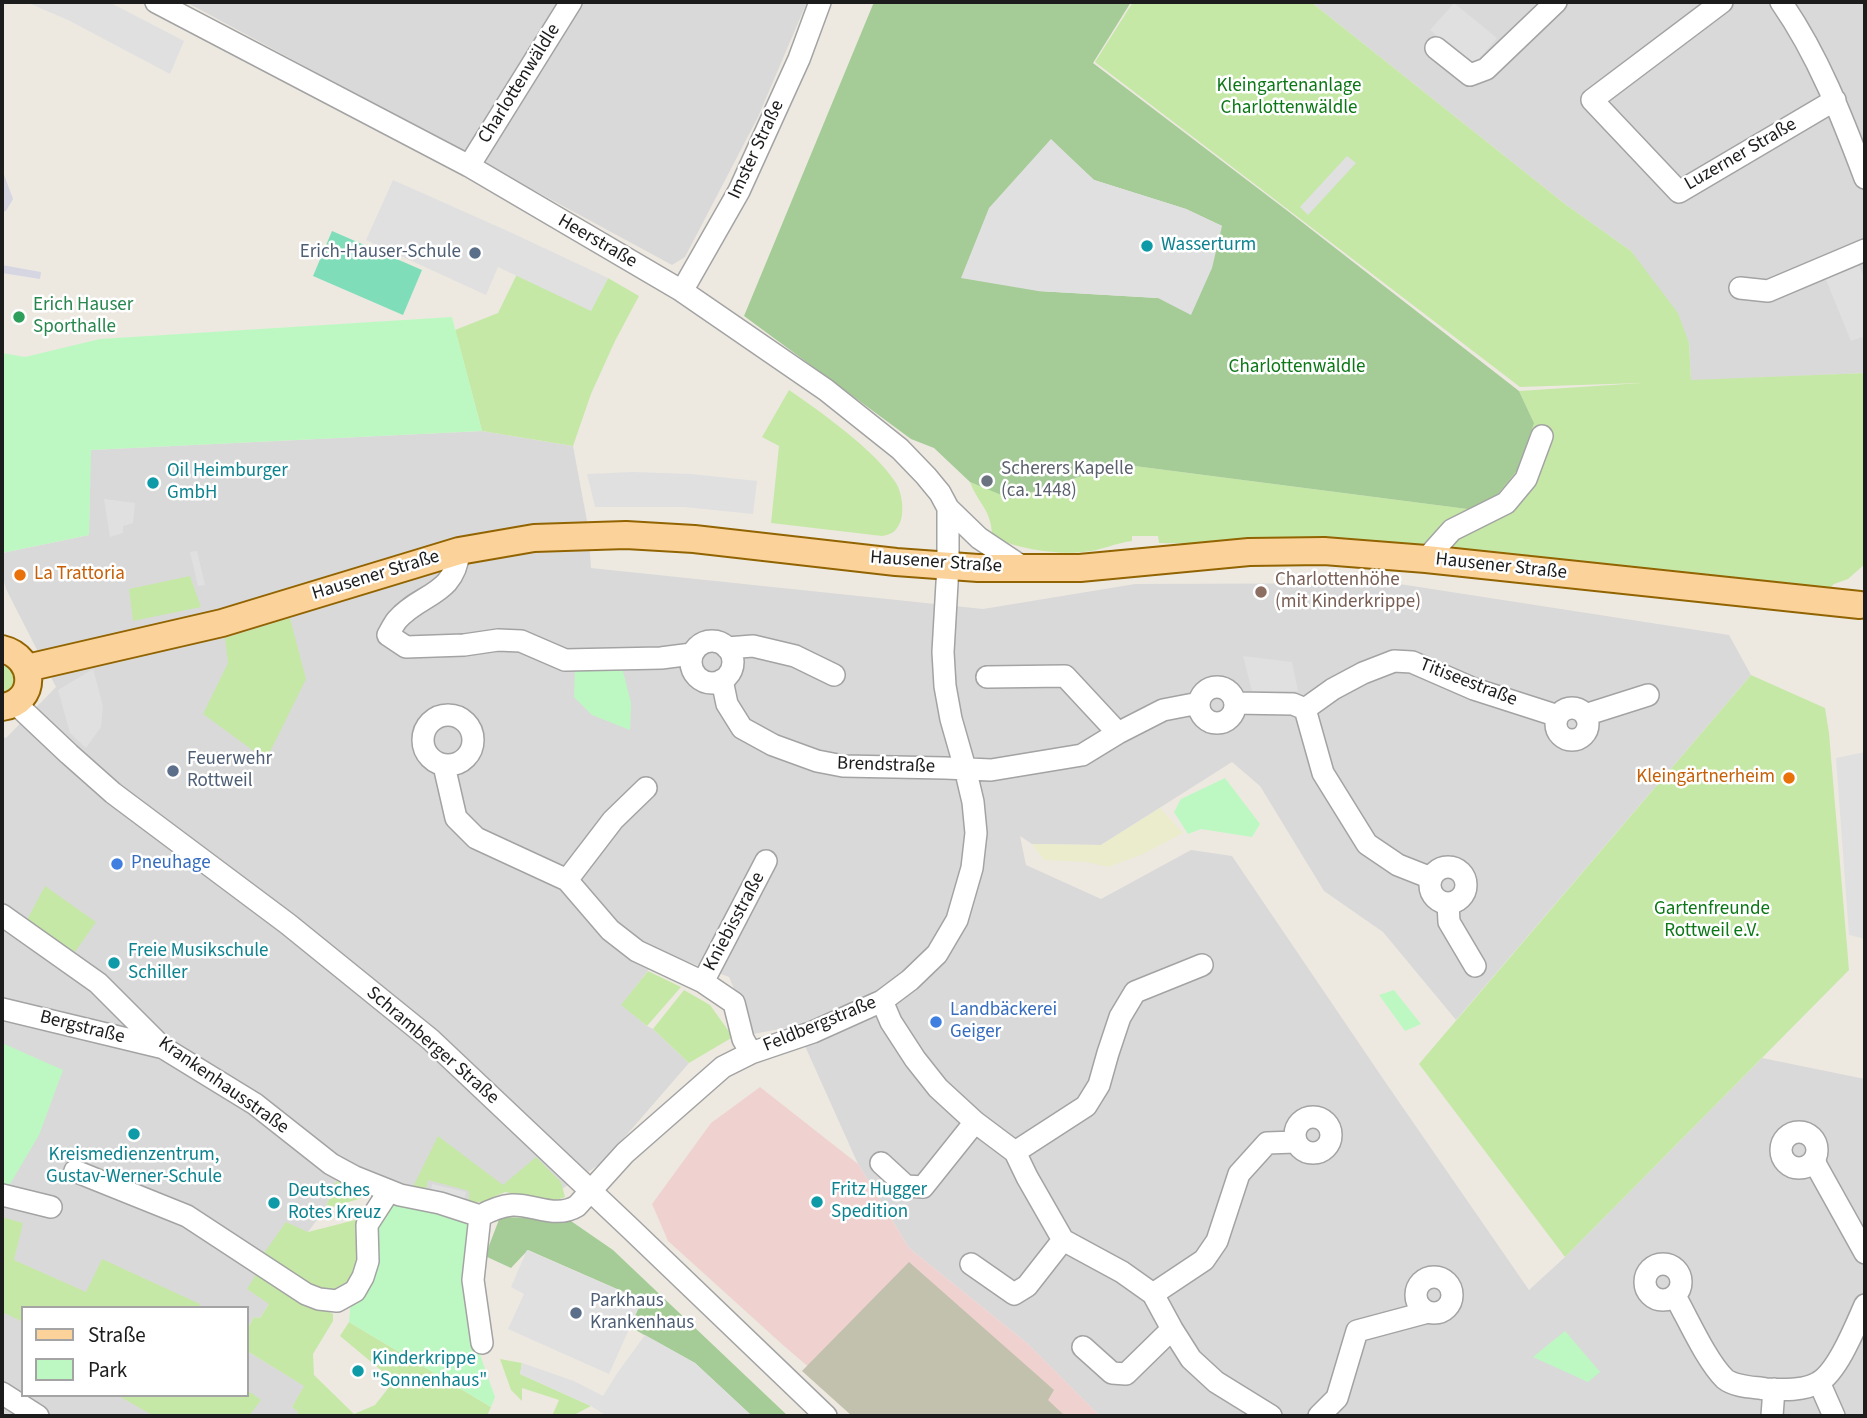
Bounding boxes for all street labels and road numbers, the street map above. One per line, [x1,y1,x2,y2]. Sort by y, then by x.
street label: Charlottenwäldle [474,20,566,148]
street label: Imster Straße [724,97,790,203]
street label: Luzerner Straße [1681,114,1801,196]
street label: Heerstraße [553,210,641,274]
street label: Hausener Straße [310,546,442,606]
street label: Hausener Straße [869,547,1003,579]
street label: Hausener Straße [1434,549,1568,585]
street label: Titiseestraße [1416,654,1520,712]
street label: Brendstraße [837,753,935,779]
street label: Kniebisstraße [699,869,771,975]
street label: Schramberger Straße [361,982,503,1110]
street label: Feldbergstraße [760,992,880,1058]
street label: Bergstraße [37,1006,127,1050]
street label: Krankenhausstraße [153,1032,293,1140]

